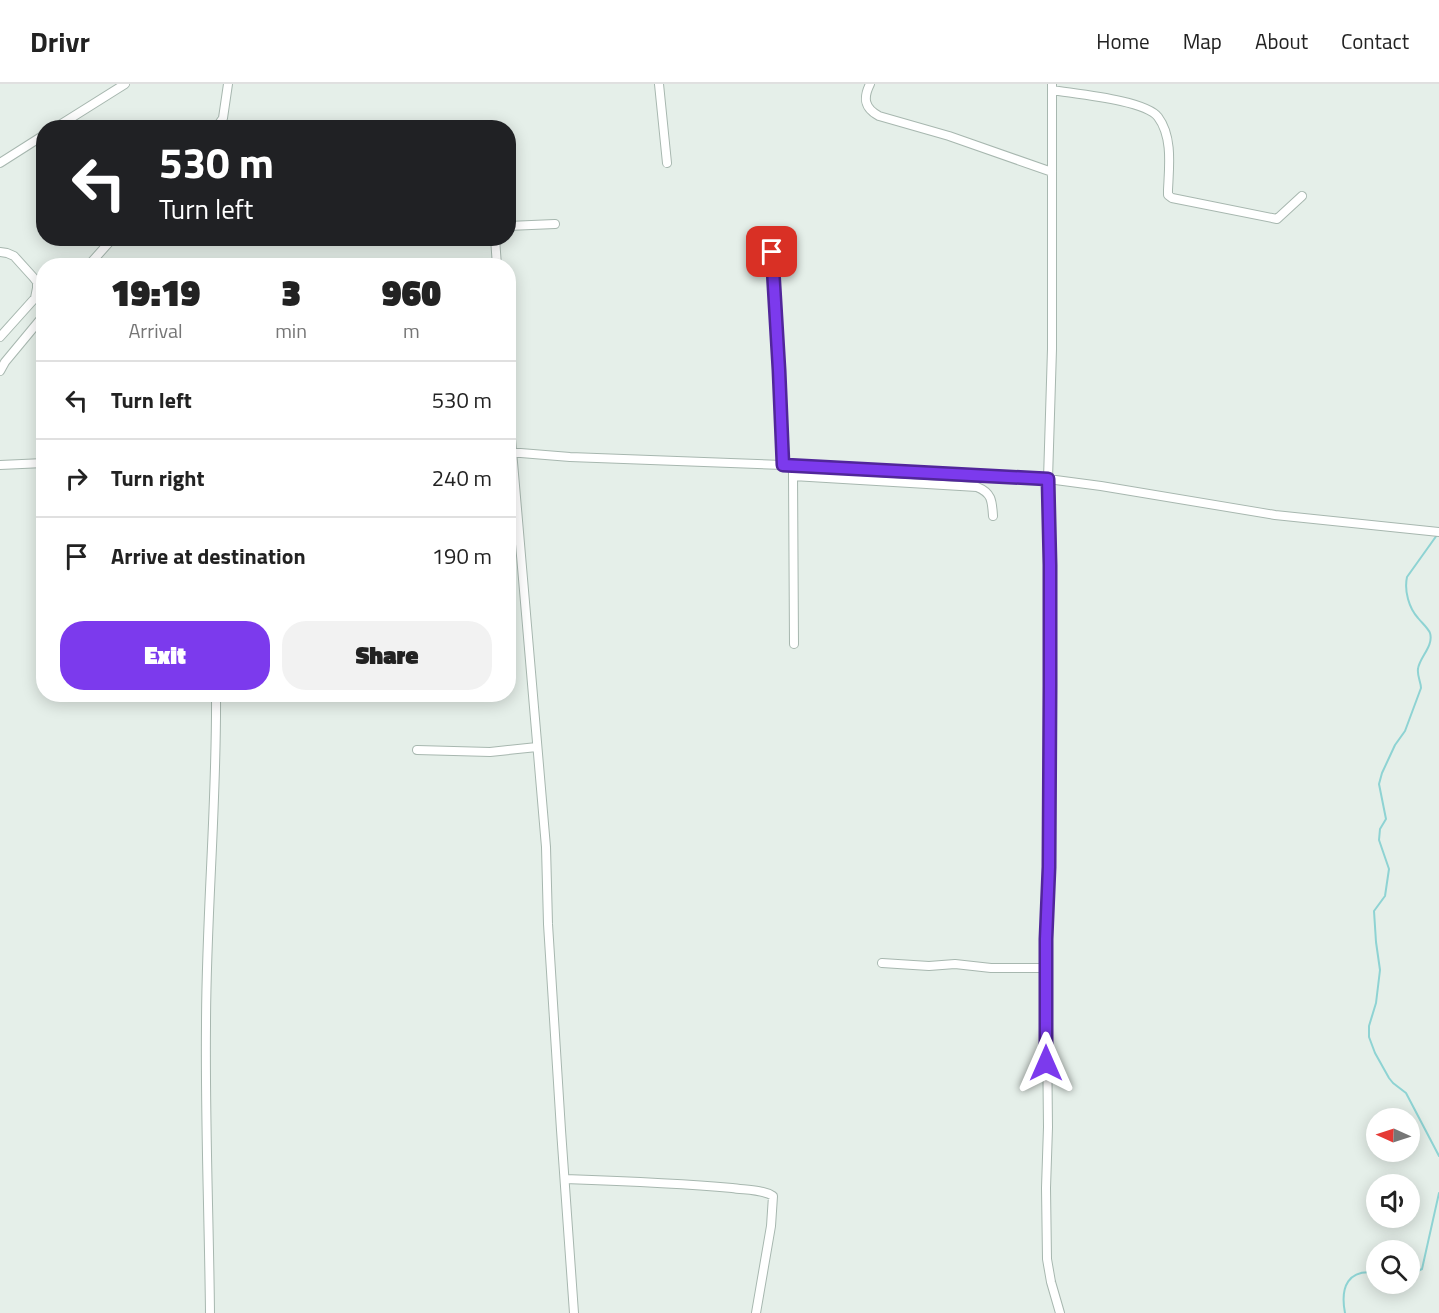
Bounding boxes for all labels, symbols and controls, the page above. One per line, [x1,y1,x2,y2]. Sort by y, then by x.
text: Drivr [30,20,90,63]
text: Home [1096,25,1150,57]
text: Map [1183,25,1222,57]
text: About [1255,25,1308,57]
text: Contact [1341,25,1409,57]
text: 530 m [159,130,274,194]
icon: left [60,144,138,222]
text: Turn left [159,188,253,229]
pin [746,226,797,277]
icon: arrive [755,235,788,268]
text: 19:19 [111,265,200,320]
text: 3 [281,265,301,320]
text: 960 [382,265,441,320]
text: Arrival [128,315,183,346]
text: min [275,315,307,346]
text: m [403,315,420,346]
text: Turn left [111,383,192,417]
text: 530 m [432,383,492,417]
icon: left [60,384,93,417]
text: Turn right [111,461,205,495]
text: 240 m [432,461,492,495]
icon: right [60,462,93,495]
text: Arrive at destination [111,539,306,573]
text: 190 m [432,539,492,573]
icon: arrive [60,540,93,573]
button: Exit [60,621,270,690]
button: Share [282,621,492,690]
position arrow [1014,1031,1078,1095]
north arrow [1366,1108,1420,1162]
map controls [1366,1108,1420,1294]
button: sound [1366,1174,1420,1228]
button: search [1366,1240,1420,1294]

